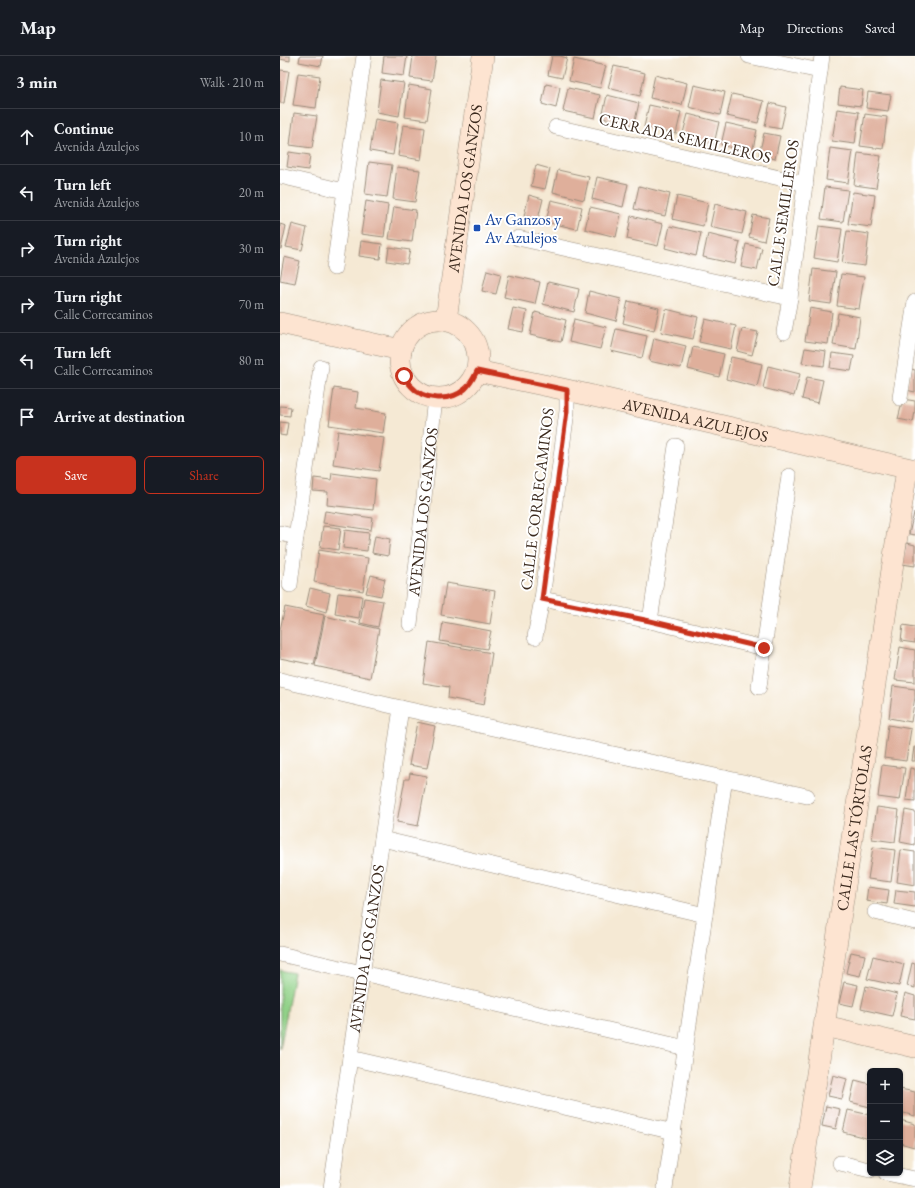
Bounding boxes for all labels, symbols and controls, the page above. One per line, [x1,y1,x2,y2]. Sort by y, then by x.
text: Map [20,15,56,40]
text: Map [739,19,765,37]
text: Directions [787,19,843,37]
text: Saved [865,19,895,37]
text: 3 min [16,71,57,93]
text: Walk · 210 m [200,74,264,91]
street label: AVENIDA LOS GANZOS [442,103,487,275]
street label: CERRADA SEMILLEROS [597,108,773,168]
text: Continue [54,119,114,138]
icon: ahead [16,126,38,148]
text: 10 m [239,128,264,145]
text: Avenida Azulejos [54,138,139,155]
street label: CALLE SEMILLEROS [762,138,804,288]
text: Turn left [54,175,111,194]
icon: left [16,182,38,204]
text: 20 m [239,184,264,201]
text: Avenida Azulejos [54,194,139,211]
place label: Av Ganzos y Av Azulejos [484,209,562,248]
marker: Av Ganzos y Av Azulejos [472,223,482,233]
text: Turn right [54,231,122,250]
icon: right [16,238,38,260]
text: 30 m [239,240,264,257]
text: Avenida Azulejos [54,250,139,267]
text: Turn right [54,287,122,306]
icon: right [16,294,38,316]
text: 70 m [239,296,264,313]
text: Calle Correcaminos [54,306,153,323]
text: Turn left [54,343,111,362]
icon: left [16,350,38,372]
text: 80 m [239,352,264,369]
text: Calle Correcaminos [54,362,153,379]
route start [395,367,413,385]
street label: AVENIDA AZULEJOS [620,392,770,446]
icon: arrive [16,406,38,428]
text: Arrive at destination [54,407,185,426]
street label: CALLE CORRECAMINOS [515,407,559,591]
street label: AVENIDA LOS GANZOS [403,426,442,598]
button: Save [16,456,136,494]
button: Share [144,456,264,494]
route end [755,639,773,657]
street label: CALLE LAS TÓRTOLAS [831,744,876,912]
street label: AVENIDA LOS GANZOS [343,863,389,1035]
map controls [867,1068,903,1176]
button: + [867,1068,903,1104]
button: − [867,1104,903,1140]
button: layers [867,1140,903,1176]

